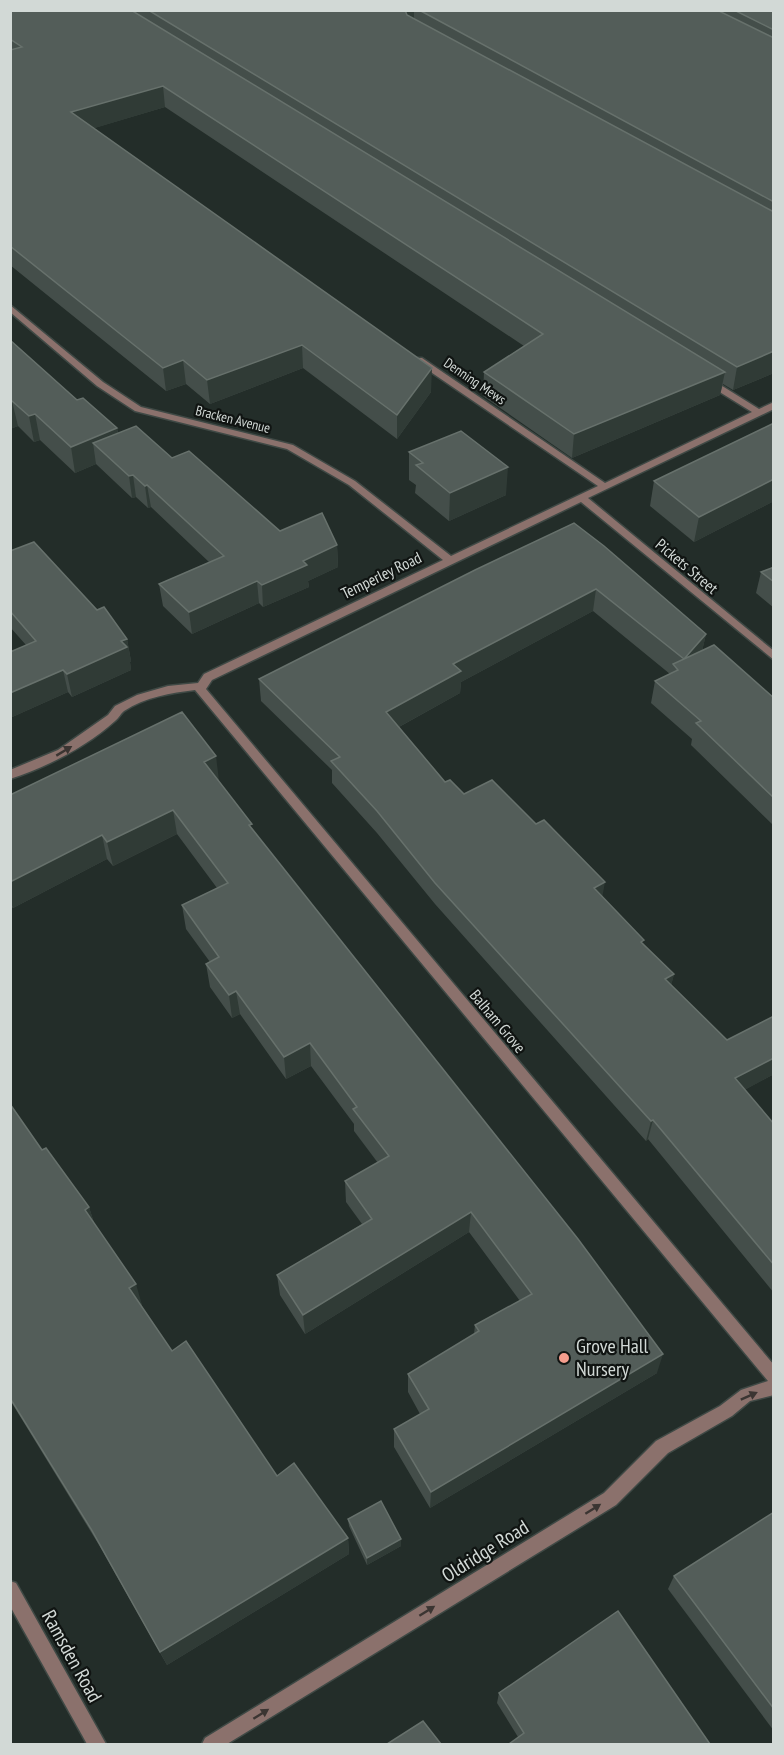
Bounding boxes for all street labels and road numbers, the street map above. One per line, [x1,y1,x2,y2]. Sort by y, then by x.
street label: Denning Mews [440,354,510,409]
street label: Bracken Avenue [194,401,272,437]
street label: Pickets Street [652,534,723,598]
street label: Temperley Road [338,547,424,603]
street label: Balham Grove [466,985,530,1057]
street label: Oldridge Road [437,1514,533,1588]
street label: Ramsden Road [36,1605,108,1707]

